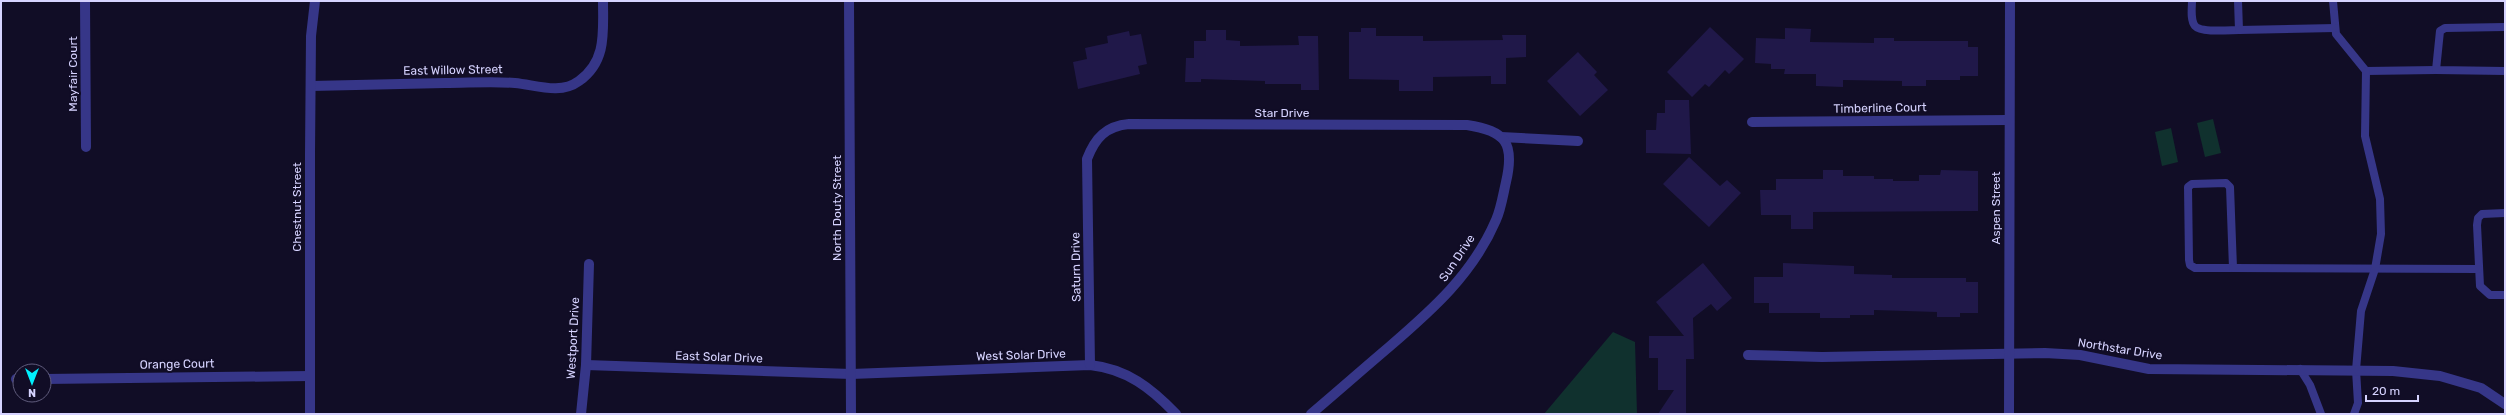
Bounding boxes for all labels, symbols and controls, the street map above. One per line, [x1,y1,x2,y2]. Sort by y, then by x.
street label: Mayfair Court [66,36,80,112]
street label: East Willow Street [403,62,503,78]
street label: Timberline Court [1833,100,1927,116]
street label: Star Drive [1255,106,1310,120]
street label: North Douty Street [830,155,844,261]
street label: Chestnut Street [290,162,304,252]
street label: Aspen Street [1989,171,2003,244]
street label: Saturn Drive [1068,232,1084,302]
street label: Sun Drive [1436,232,1478,284]
street label: Westport Drive [564,296,582,379]
street label: Northstar Drive [2077,335,2164,363]
street label: West Solar Drive [976,346,1066,364]
street label: East Solar Drive [675,348,763,366]
street label: Orange Court [140,356,215,372]
north arrow [12,363,52,403]
scale bar [2366,377,2418,403]
text: 20 m [2372,384,2400,398]
text: N [28,386,36,399]

